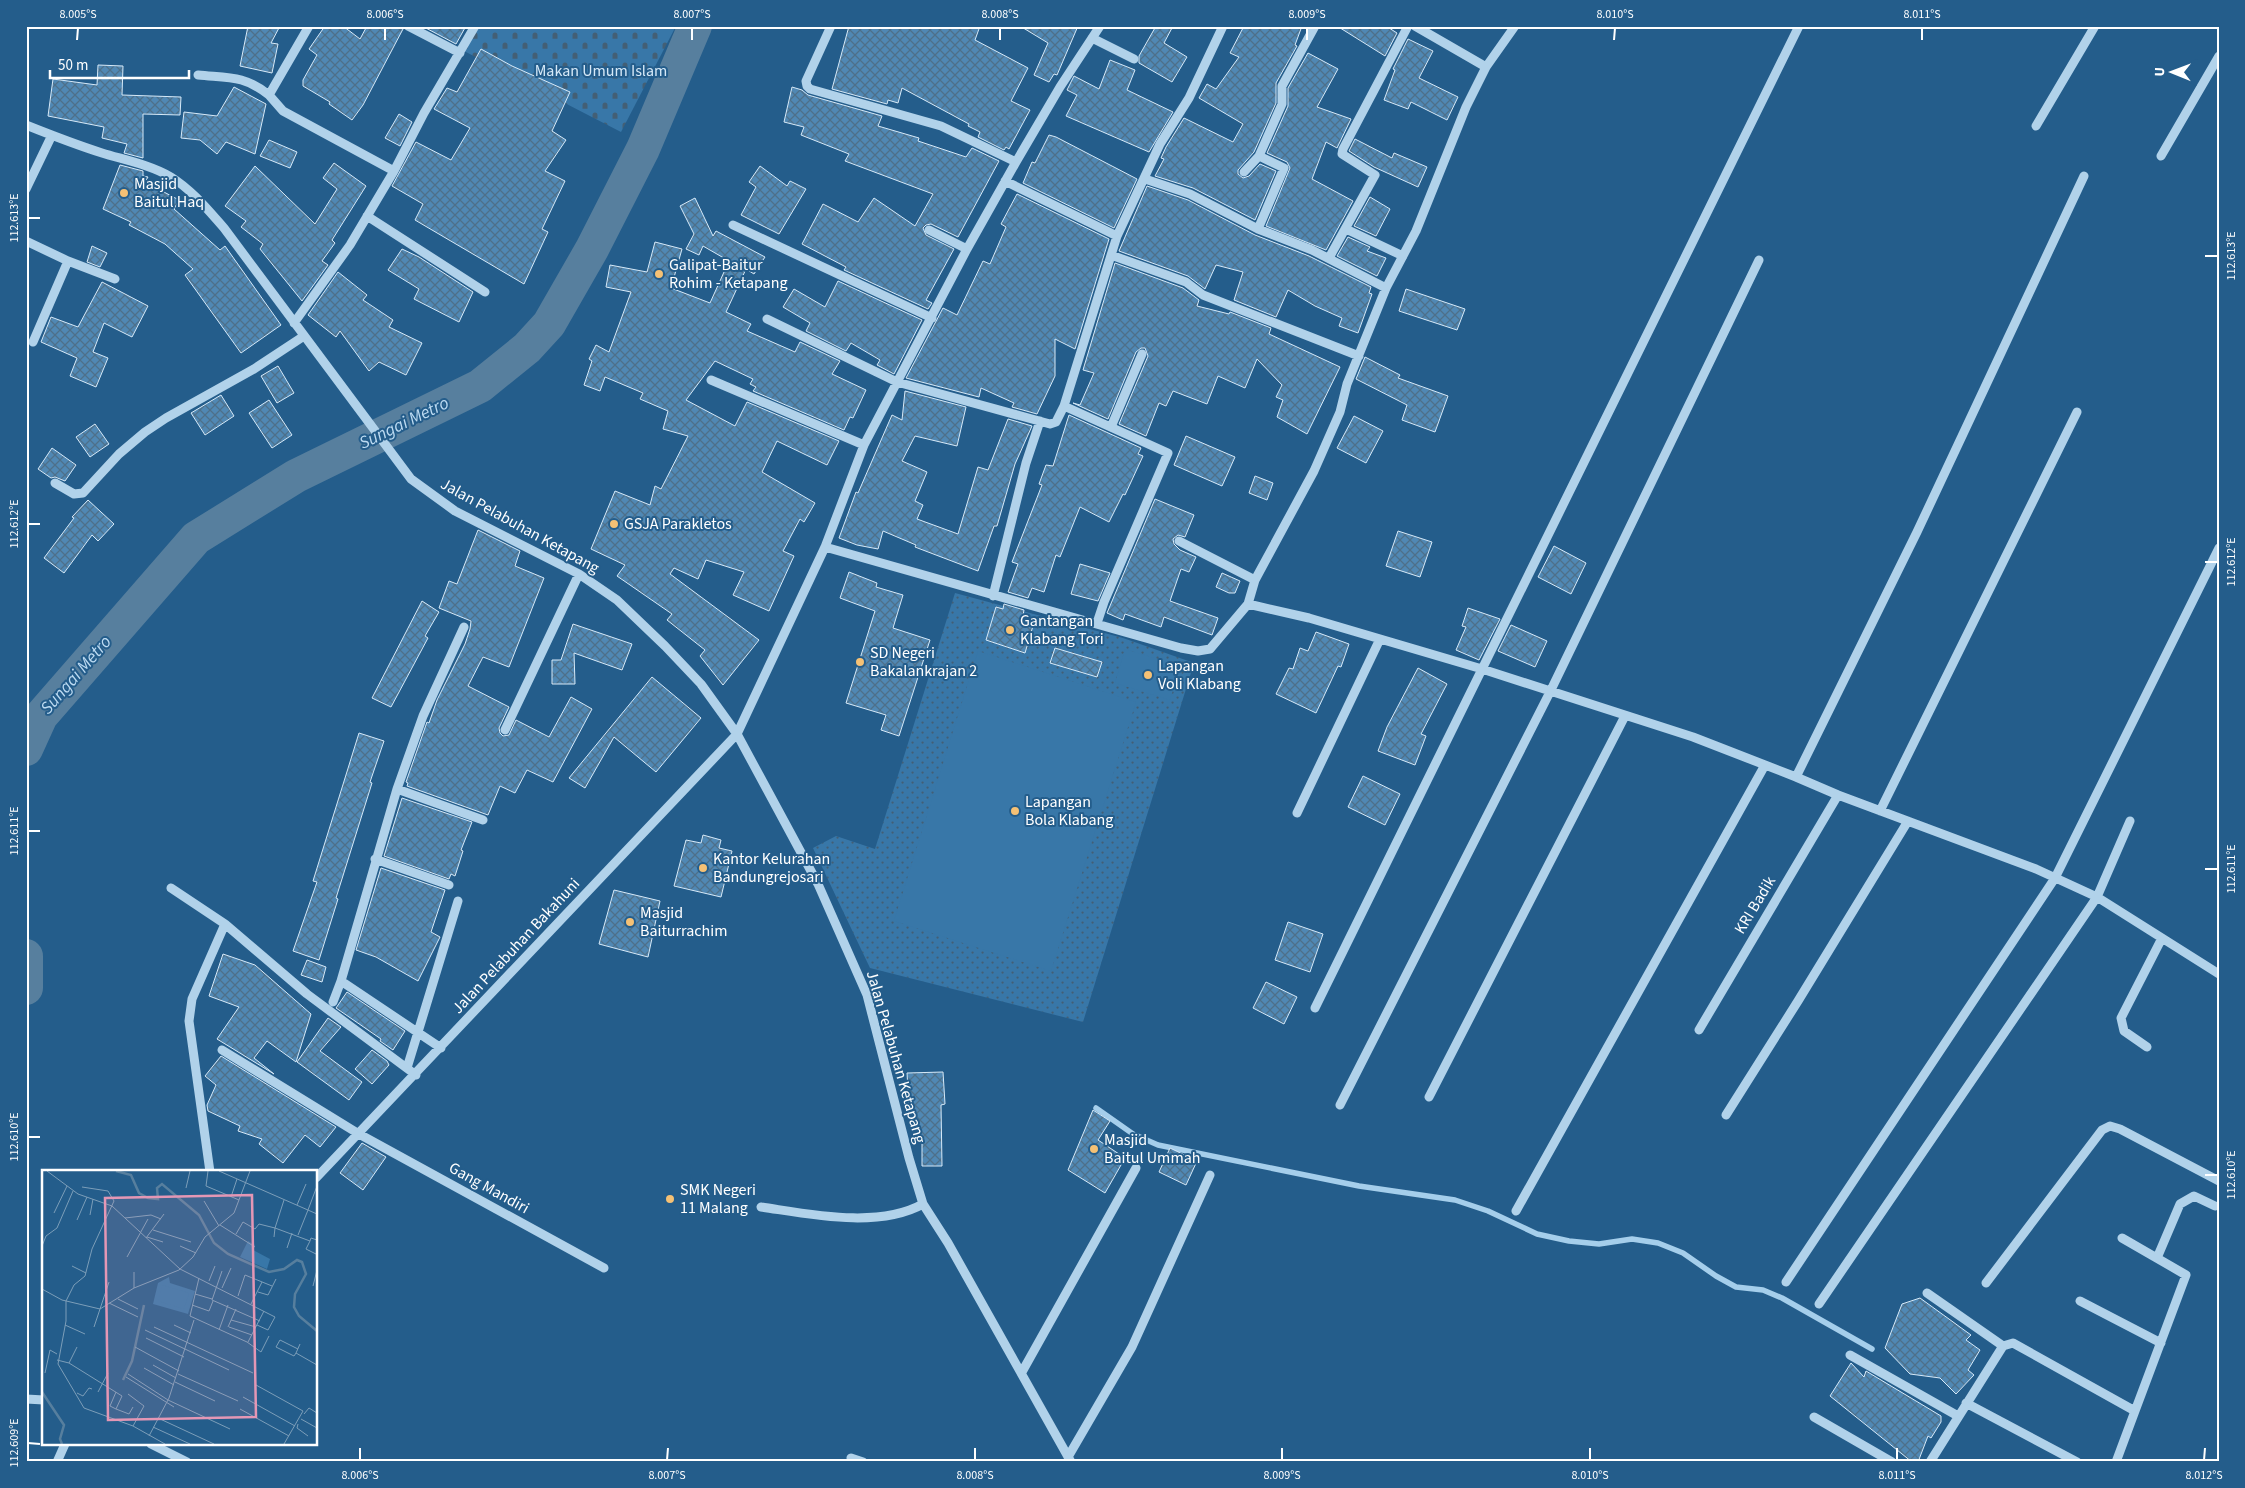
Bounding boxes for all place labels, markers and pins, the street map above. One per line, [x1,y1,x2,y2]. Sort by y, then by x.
place label: Masjid Baitul Haq [134,173,204,213]
marker: Masjid Baitul Haq [118,187,130,199]
place label: Galipat-Baitur Rohim - Ketapang [669,254,788,294]
marker: Galipat-Baitur Rohim - Ketapang [653,268,665,280]
place label: GSJA Parakletos [624,513,732,535]
marker: GSJA Parakletos [608,518,620,530]
place label: Gantangan Klabang Tori [1020,610,1104,650]
marker: Gantangan Klabang Tori [1004,624,1016,636]
place label: SD Negeri Bakalankrajan 2 [870,642,977,682]
place label: Lapangan Voli Klabang [1158,655,1241,695]
marker: SD Negeri Bakalankrajan 2 [854,656,866,668]
marker: Lapangan Voli Klabang [1142,669,1154,681]
place label: Lapangan Bola Klabang [1025,791,1113,831]
marker: Lapangan Bola Klabang [1009,805,1021,817]
place label: Kantor Kelurahan Bandungrejosari [713,848,830,888]
marker: Kantor Kelurahan Bandungrejosari [697,862,709,874]
place label: Masjid Baiturrachim [640,902,728,942]
marker: Masjid Baiturrachim [624,916,636,928]
place label: Masjid Baitul Ummah [1104,1129,1200,1169]
marker: Masjid Baitul Ummah [1088,1143,1100,1155]
place label: SMK Negeri 11 Malang [680,1179,756,1219]
marker: SMK Negeri 11 Malang [664,1193,676,1205]

